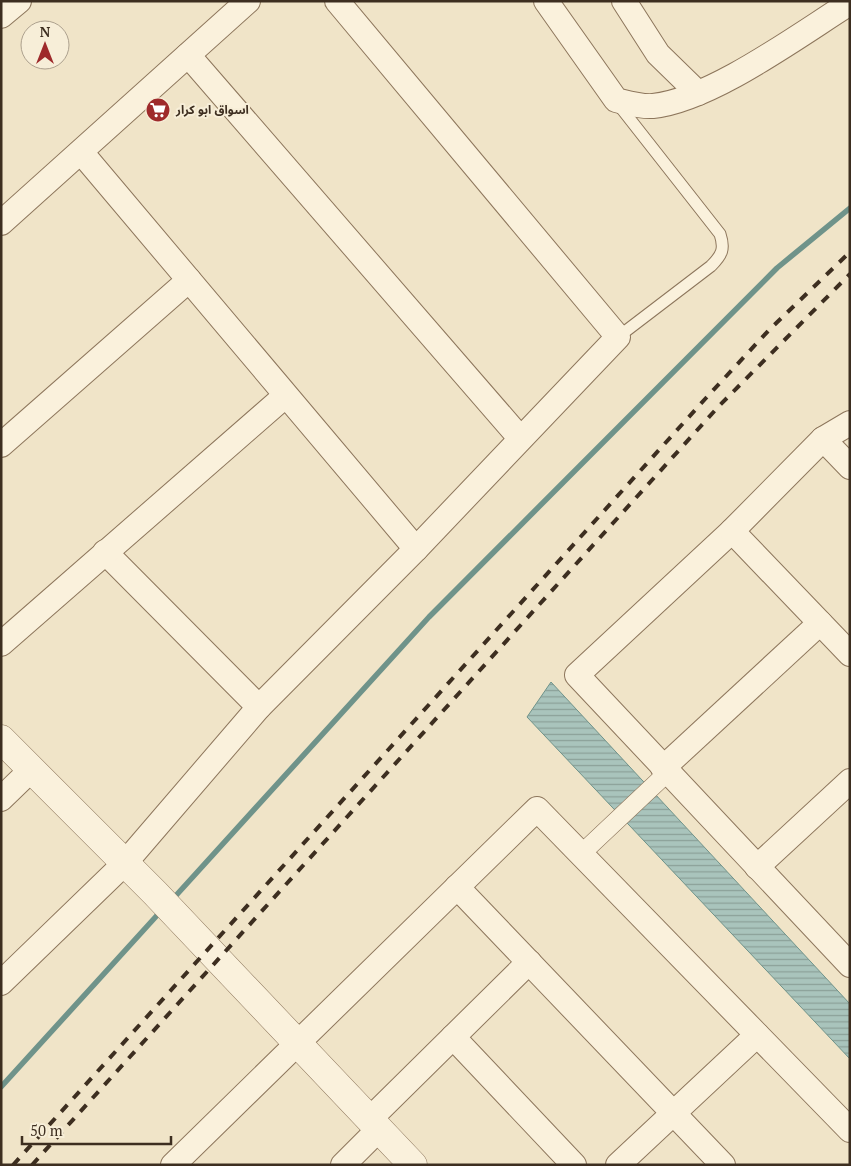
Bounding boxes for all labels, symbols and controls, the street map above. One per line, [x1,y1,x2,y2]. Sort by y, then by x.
north arrow [20,20,70,70]
text: N [40,22,51,41]
supermarket icon: اسواق ابو كرار [145,97,171,123]
place label: اسواق ابو كرار [175,102,249,117]
scale bar [22,1114,171,1146]
text: 50 m [30,1120,63,1140]

